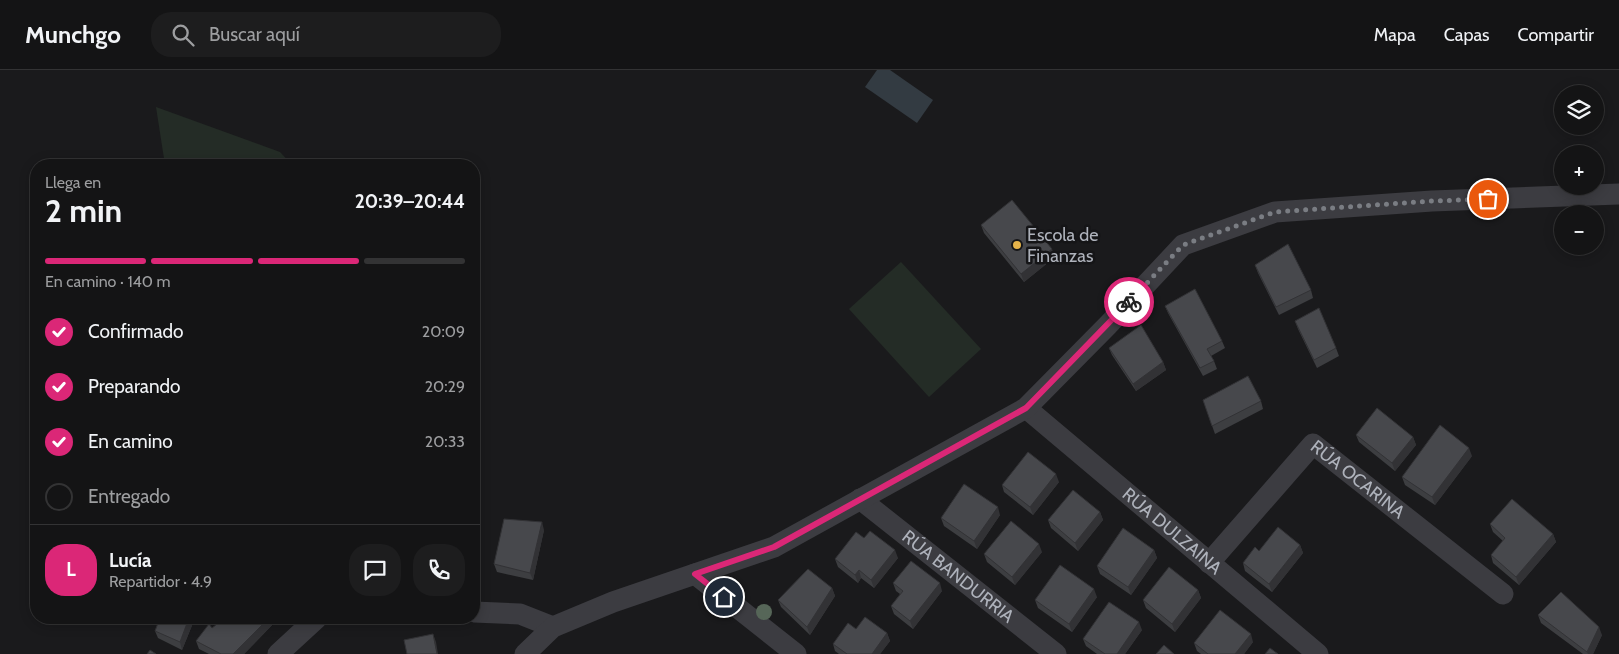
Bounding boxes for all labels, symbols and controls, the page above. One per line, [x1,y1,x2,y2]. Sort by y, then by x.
search box [151,12,501,57]
text: Munchgo [25,20,121,49]
icon: search [169,21,197,49]
text: Buscar aquí [209,23,300,46]
text: Mapa [1374,24,1416,46]
text: Capas [1444,24,1490,46]
text: Compartir [1518,24,1594,46]
map controls [1554,85,1604,255]
button: layers [1554,85,1604,135]
button: + [1554,145,1604,195]
text: Llega en [45,173,101,192]
pin [1467,178,1509,220]
icon: bag [1474,185,1502,213]
text: 20:39–20:44 [355,190,465,213]
text: 2 min [45,191,122,230]
button: − [1554,205,1604,255]
place label: Escola de Finanzas [1027,224,1098,267]
marker: Escola de Finanzas [1011,239,1023,251]
text: En camino · 140 m [45,272,171,291]
courier [1104,277,1154,327]
icon: bike [1115,288,1143,316]
icon: check [45,318,73,346]
text: Confirmado [88,320,184,343]
text: 20:09 [422,322,465,341]
icon: check [45,373,73,401]
text: Preparando [88,375,181,398]
text: 20:29 [425,377,465,396]
icon: check [45,428,73,456]
text: En camino [88,430,173,453]
text: 20:33 [425,432,465,451]
street label: RÚA OCARINA [1306,435,1409,523]
street label: RÚA DULZAINA [1118,483,1226,579]
text: Entregado [88,485,170,508]
street label: RÚA BANDURRIA [898,525,1019,628]
button: chat [349,544,401,596]
button: phone [413,544,465,596]
text: Lucía [109,549,152,572]
text: L [66,558,76,581]
text: Repartidor · 4.9 [109,572,212,591]
pin [703,576,745,618]
icon: home [710,583,738,611]

